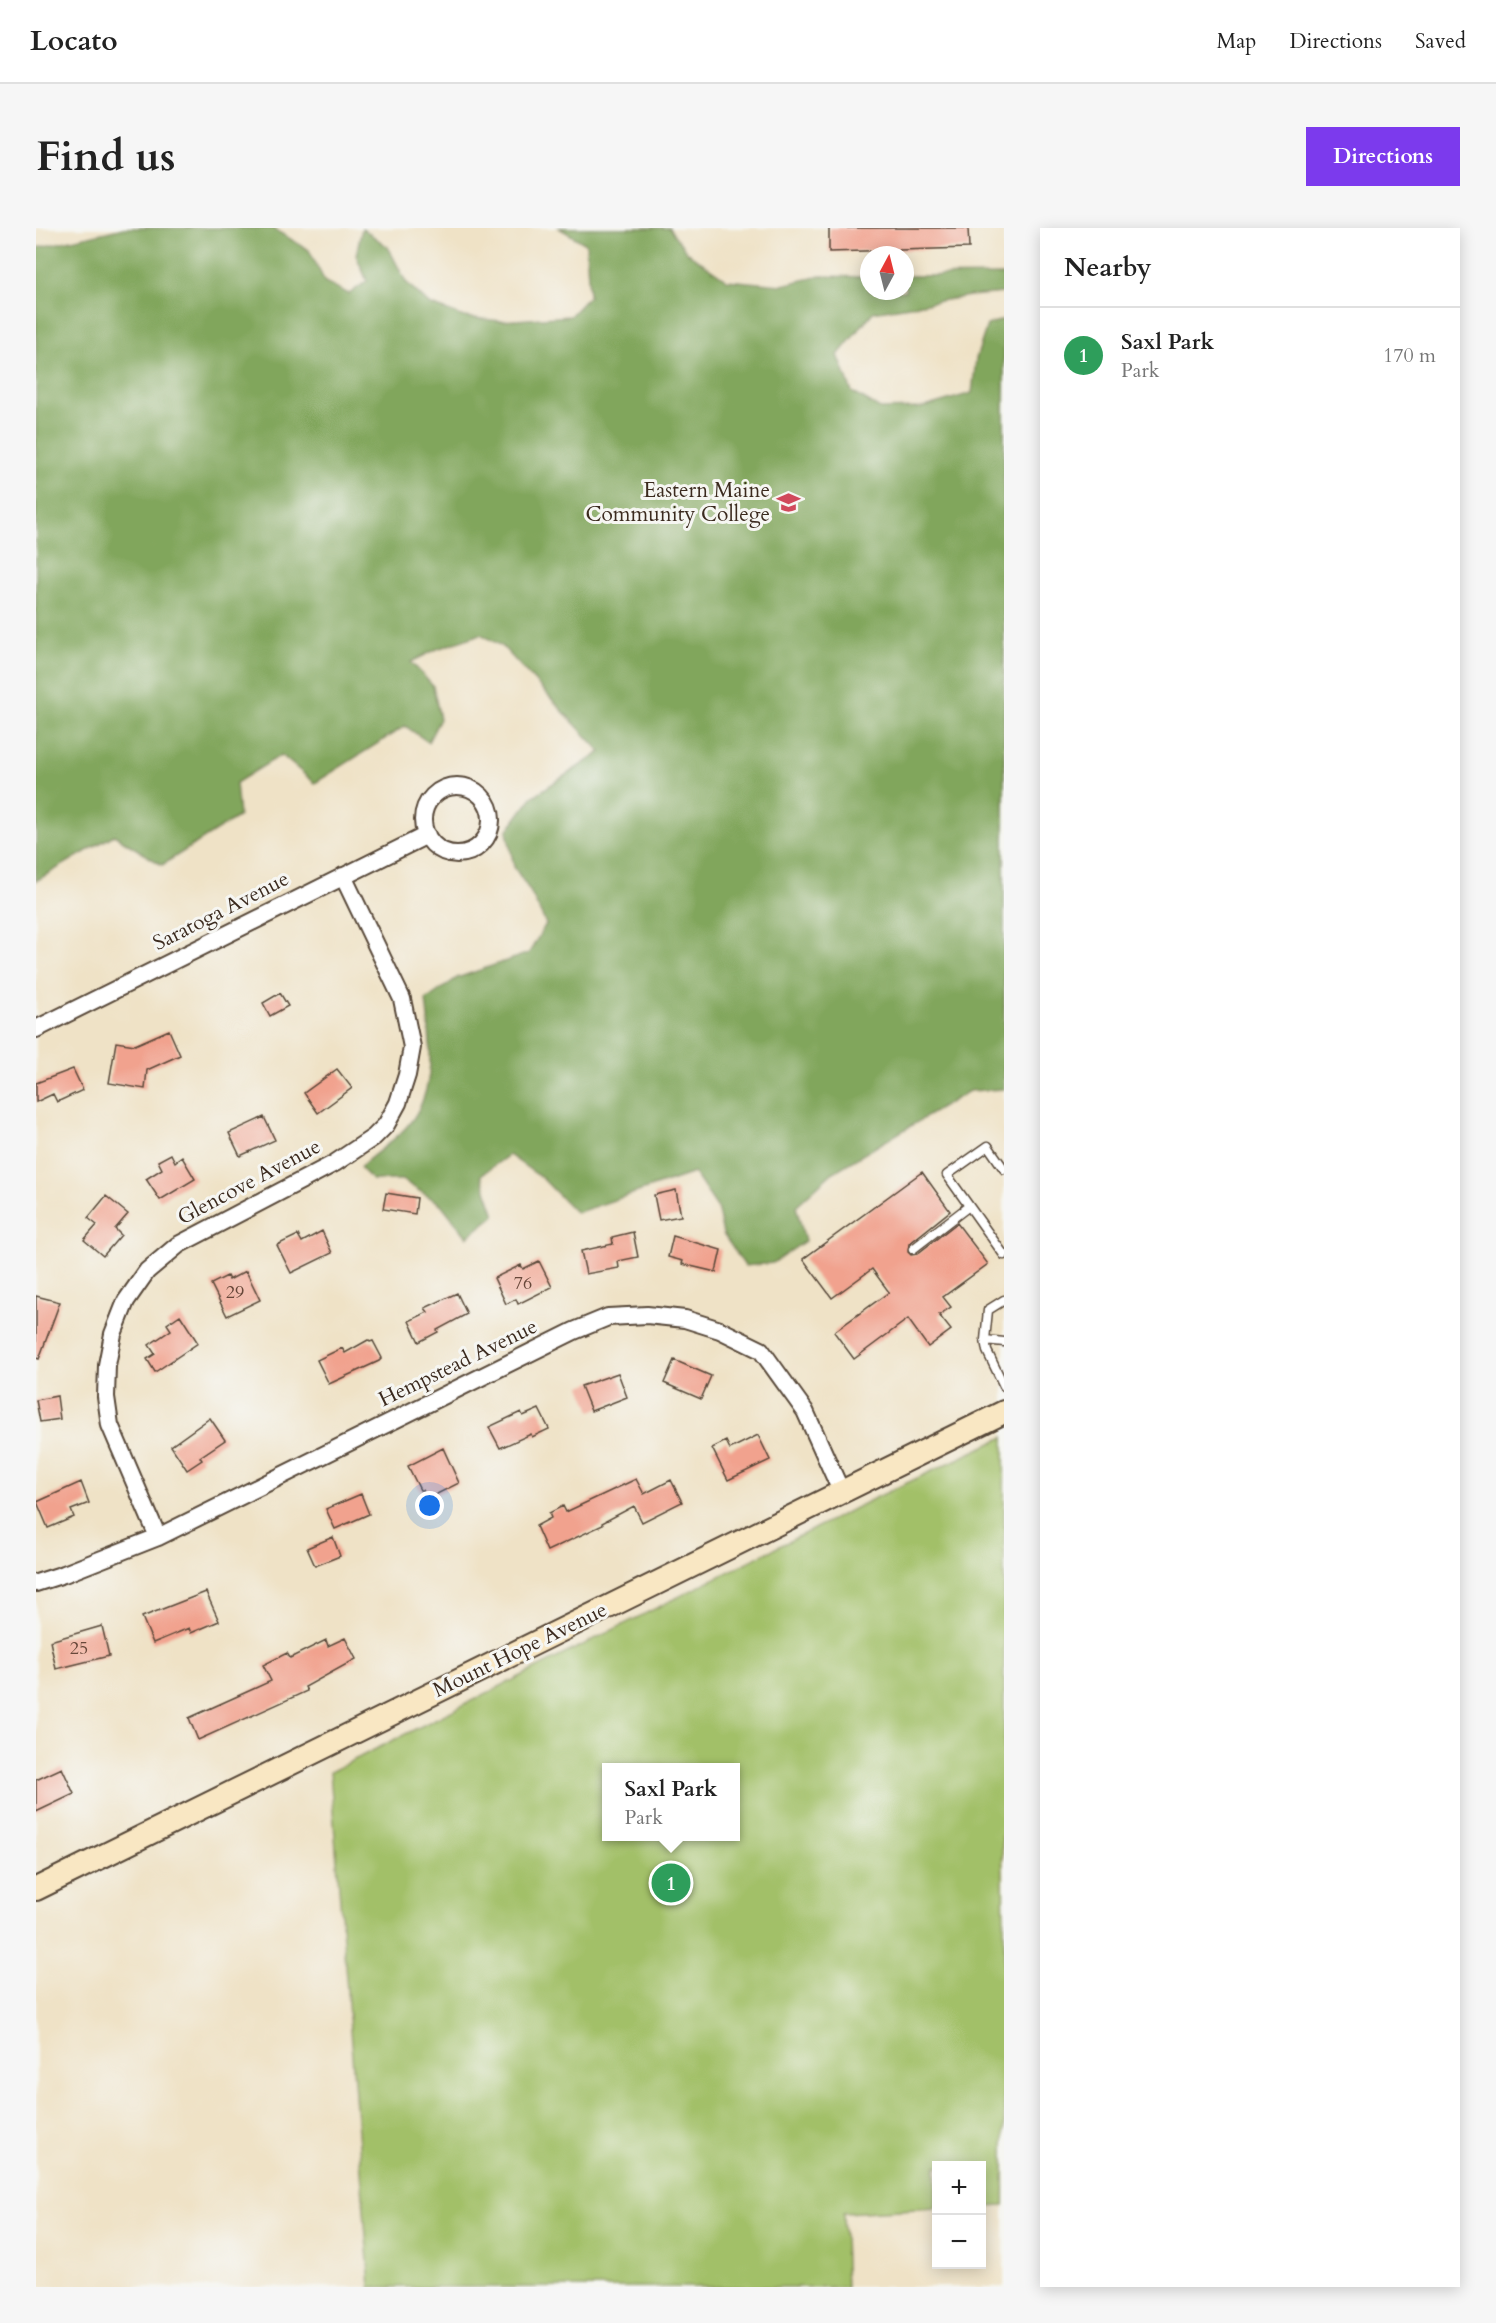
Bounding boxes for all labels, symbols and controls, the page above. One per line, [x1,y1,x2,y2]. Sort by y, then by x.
text: Locato [30,22,118,60]
text: Map [1216,27,1256,56]
text: Directions [1289,27,1382,56]
text: Saved [1415,27,1466,56]
button: Directions [1306,127,1460,186]
text: Find us [36,128,176,185]
north arrow [860,246,914,300]
text: Nearby [1064,250,1152,285]
text: Saxl Park [1121,327,1214,357]
text: 1 [1078,342,1089,369]
text: 170 m [1383,342,1436,369]
text: Park [1121,357,1159,384]
place label: Eastern Maine Community College [585,476,770,529]
school or university icon: Eastern Maine Community College [775,489,801,515]
street label: Saratoga Avenue [148,864,294,958]
street label: Glencove Avenue [172,1132,326,1232]
house number: 76 [514,1271,532,1296]
house number: 29 [226,1280,244,1305]
street label: Hempstead Avenue [374,1312,542,1414]
your location [415,1491,444,1520]
street label: Mount Hope Avenue [428,1595,612,1705]
house number: 25 [70,1636,88,1661]
popup [602,1763,740,1841]
text: Saxl Park [624,1774,718,1804]
text: Park [624,1804,663,1831]
pin: 1 [652,1860,690,1906]
map controls [932,2161,986,2269]
button: + [932,2161,986,2215]
button: − [932,2215,986,2269]

